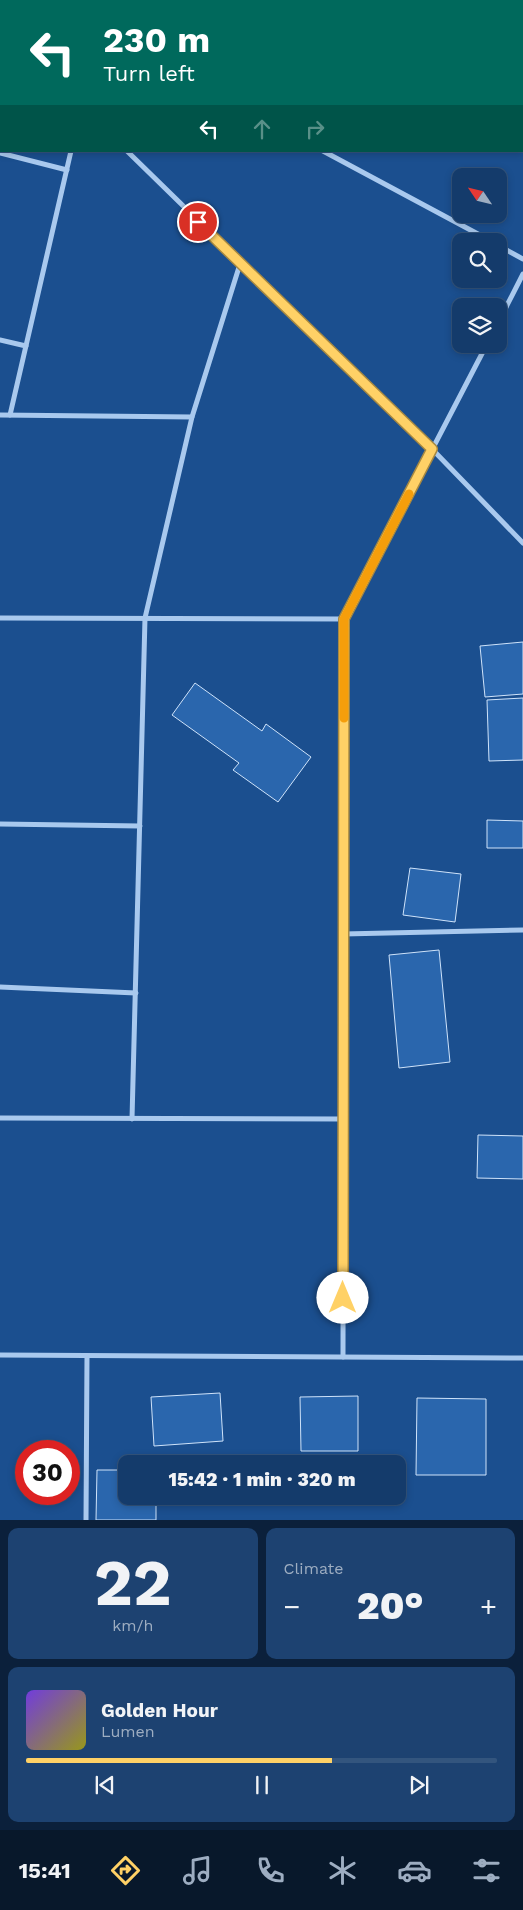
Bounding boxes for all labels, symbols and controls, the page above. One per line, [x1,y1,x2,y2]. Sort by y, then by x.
text: 230 m [103,19,210,61]
icon: left [20,20,85,85]
text: Turn left [103,61,195,86]
icon: left [195,115,223,143]
icon: ahead [248,115,276,143]
icon: right [301,115,329,143]
north arrow [452,168,508,222]
map controls [452,168,507,353]
pin [177,201,219,243]
icon: arrive [184,208,212,236]
button: search [452,233,507,288]
button: layers [452,298,507,353]
position arrow [316,1271,368,1323]
speed limit sign: 30 [15,1440,80,1505]
text: 15:42 · 1 min · 320 m [168,1468,356,1491]
text: 22 [94,1545,171,1621]
text: Climate [284,1559,344,1578]
text: 20° [357,1584,424,1628]
text: − [284,1590,300,1623]
text: + [480,1590,497,1623]
text: km/h [112,1616,153,1635]
text: Golden Hour [101,1699,218,1722]
text: Lumen [101,1722,155,1741]
icon: previous [91,1771,119,1799]
icon: pause [248,1771,276,1799]
icon: next [405,1771,433,1799]
icon: directions [108,1853,143,1888]
icon: music [180,1853,215,1888]
icon: phone [253,1853,288,1888]
icon: climate [325,1853,360,1888]
icon: car [397,1853,432,1888]
icon: filters [469,1853,504,1888]
text: 15:41 [19,1858,71,1883]

